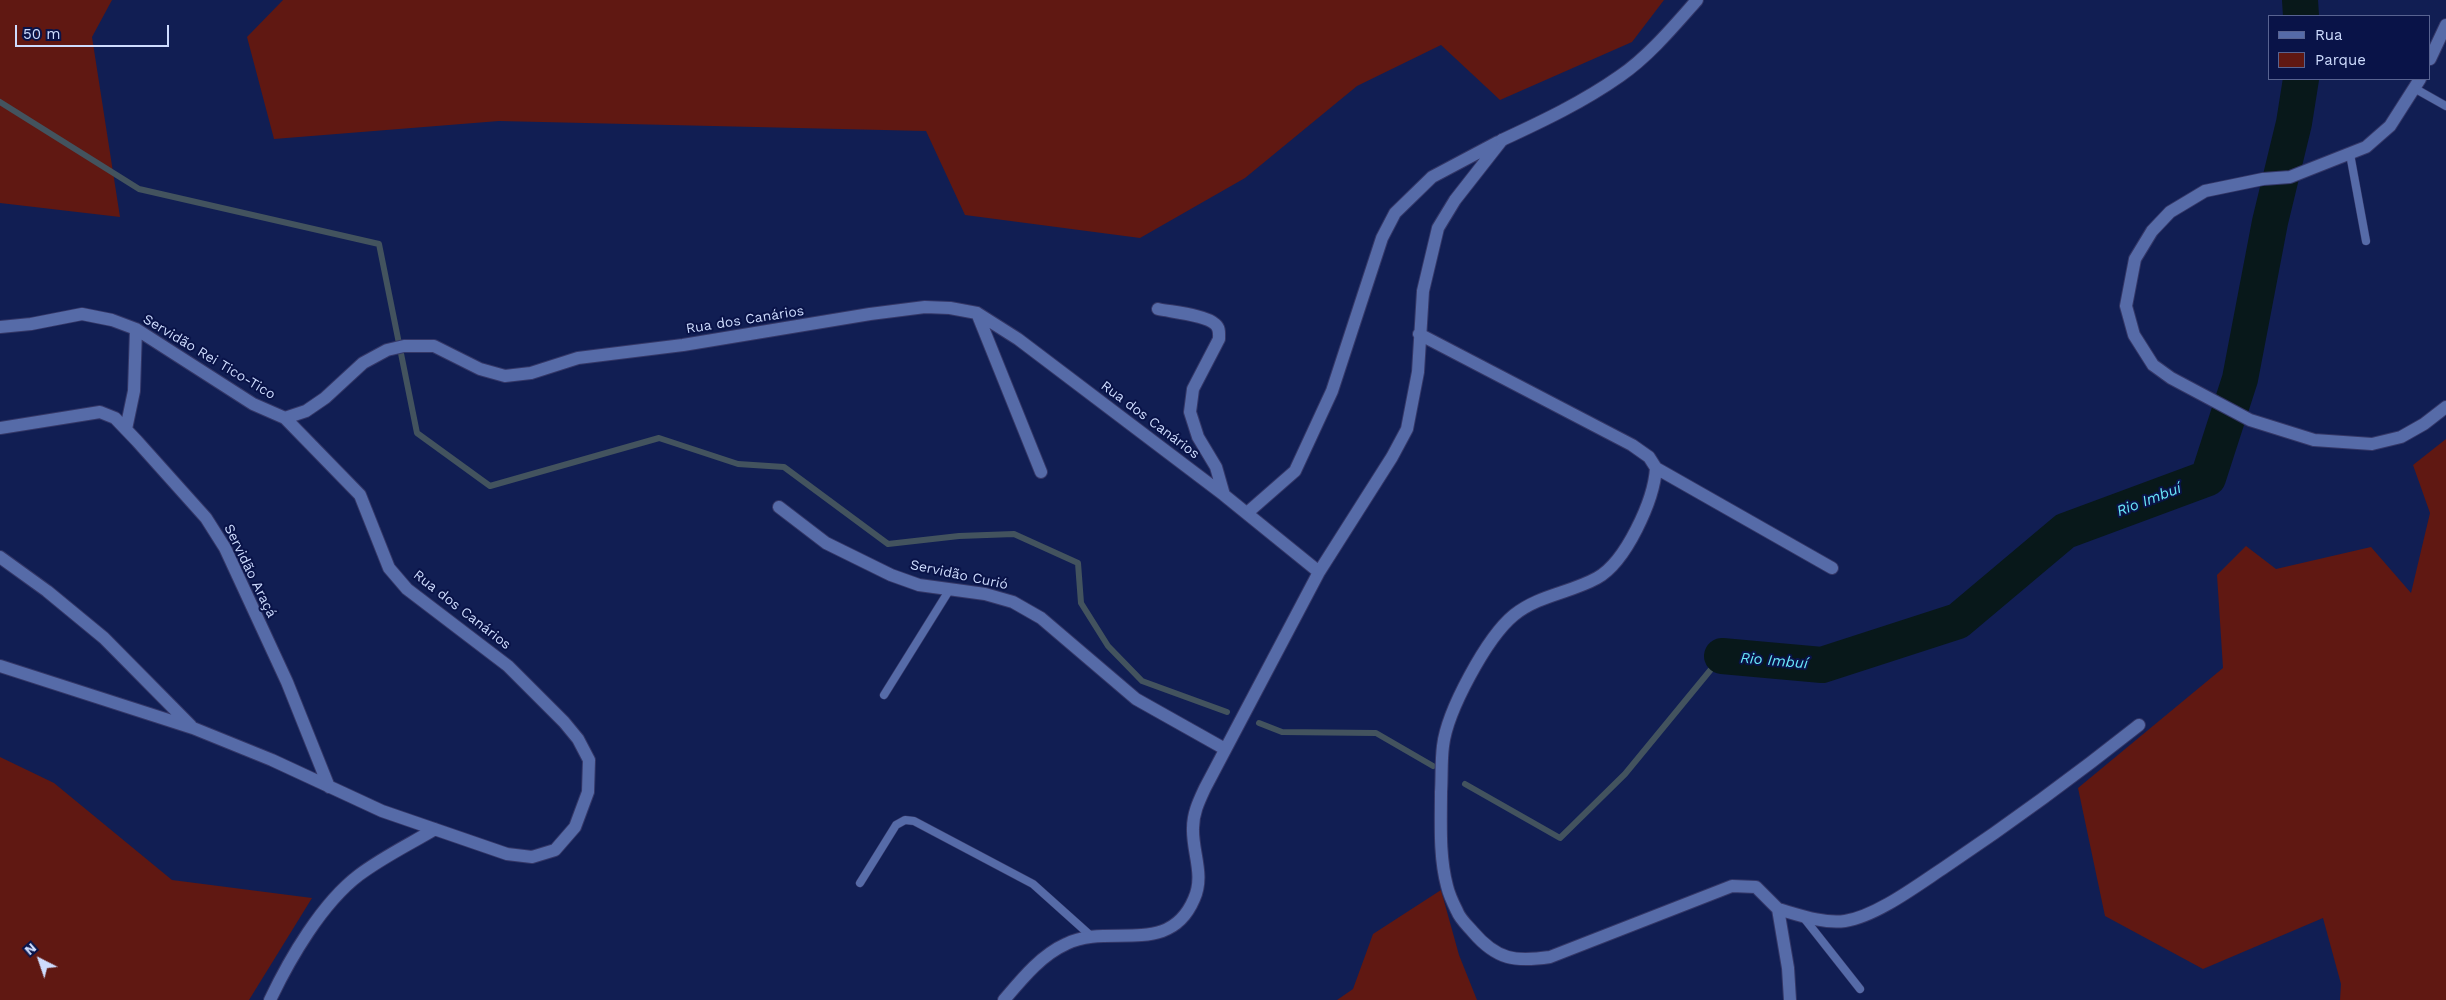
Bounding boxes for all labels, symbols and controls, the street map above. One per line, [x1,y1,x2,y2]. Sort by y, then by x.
scale bar [18,15,171,47]
legend [2268,15,2431,80]
text: 50 m [23,25,60,43]
text: Rua [2315,26,2343,44]
text: Parque [2315,51,2366,69]
street label: Rua dos Canários [685,302,805,338]
street label: Servidão Rei Tico-Tico [140,311,278,403]
street label: Rua dos Canários [1097,377,1203,463]
water label: Rio Imbuí [2114,479,2184,521]
street label: Servidão Araçá [220,521,280,621]
street label: Servidão Curió [908,556,1010,594]
street label: Rua dos Canários [410,567,514,653]
water label: Rio Imbuí [1740,649,1808,673]
north arrow [15,935,65,985]
text: N [21,939,39,958]

